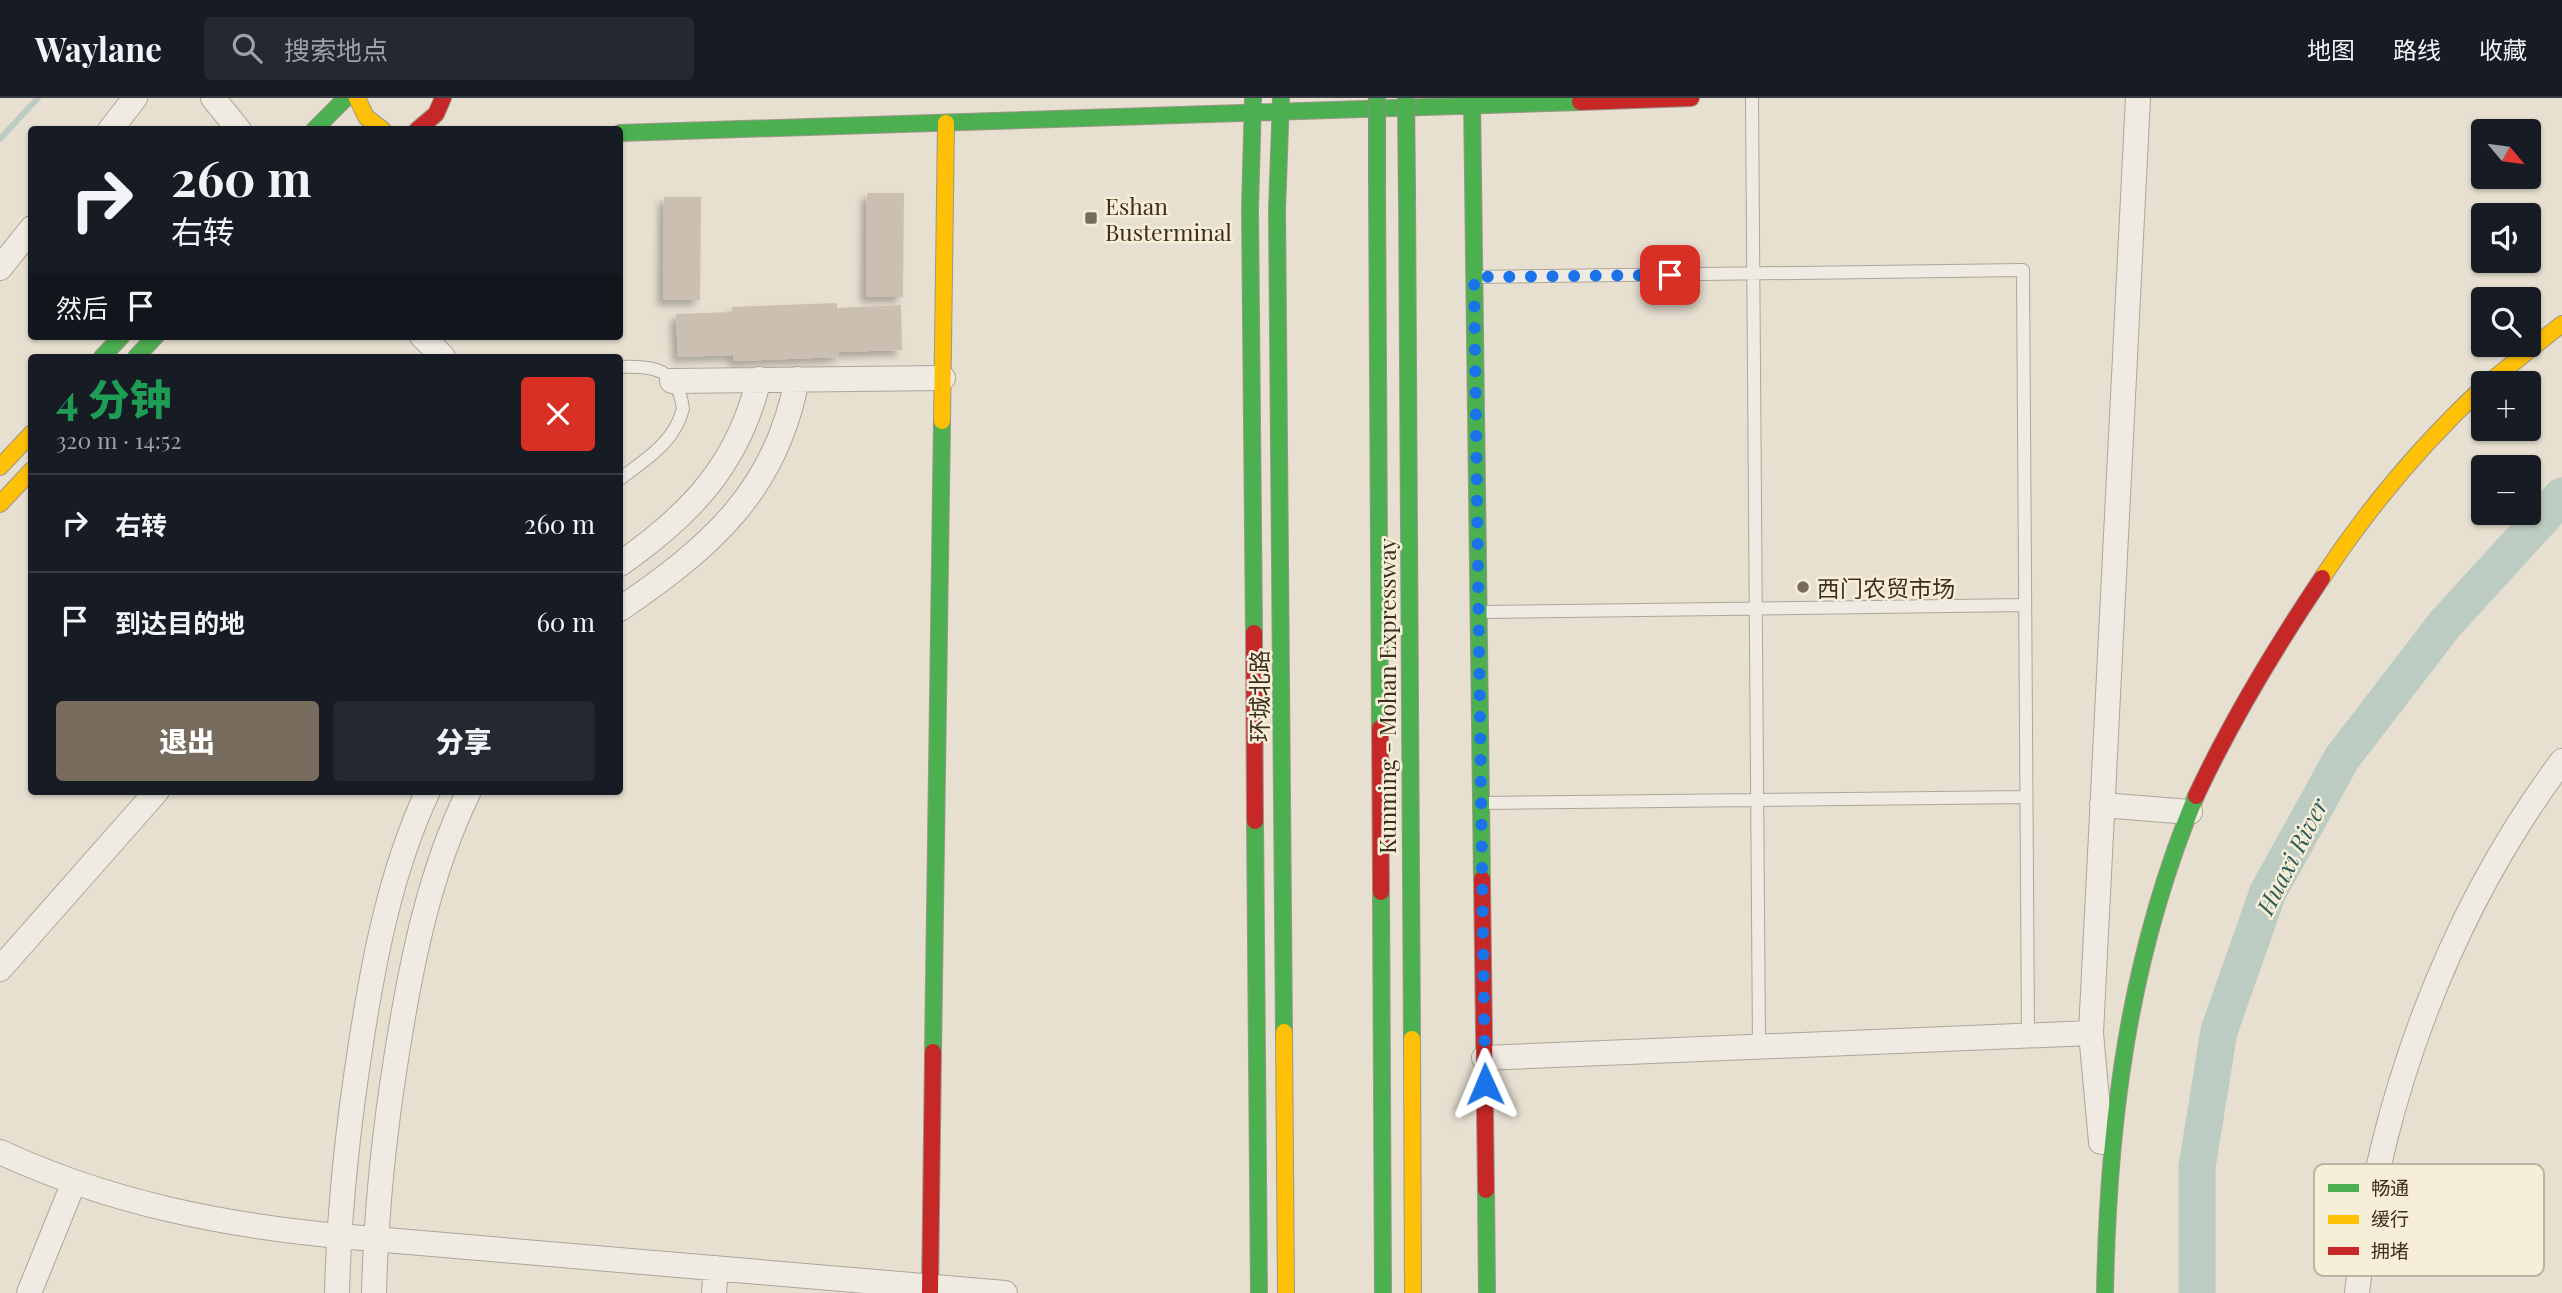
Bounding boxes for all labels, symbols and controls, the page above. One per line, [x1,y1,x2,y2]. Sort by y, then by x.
search box [204,17,694,80]
text: Waylane [35,26,162,70]
icon: search [228,29,266,67]
text: 搜索地点 [284,32,388,67]
text: 地图 [2307,33,2355,65]
text: 路线 [2393,33,2441,65]
text: 收藏 [2479,33,2527,65]
north arrow [2471,119,2541,189]
map controls [2471,119,2541,525]
text: 260 m [171,144,311,209]
icon: right [56,154,147,245]
place label: Eshan Busterminal [1105,190,1232,247]
button: sound [2471,203,2541,273]
text: 右转 [171,209,235,252]
marker: Eshan Busterminal [1083,210,1099,226]
pin [1640,245,1700,305]
icon: arrive [1651,256,1689,294]
icon: arrive [122,287,160,325]
button: search [2471,287,2541,357]
text: 然后 [56,290,108,325]
text: 4 分钟 [56,370,172,426]
button: + [2471,371,2541,441]
button: close [521,377,595,451]
text: 320 m · 14:52 [56,424,181,455]
button: − [2471,455,2541,525]
icon: right [56,504,94,542]
text: 260 m [524,506,595,541]
text: 右转 [115,507,167,542]
street label: Kunming - Mohan Expressway [1371,538,1402,854]
place label: 西门农贸市场 [1817,572,1955,603]
marker: 西门农贸市场 [1795,579,1811,595]
icon: arrive [56,602,94,640]
text: 60 m [536,604,595,639]
text: 到达目的地 [115,605,245,640]
street label: 环城北路 [1243,650,1274,742]
button: 退出 [56,701,319,781]
button: 分享 [333,701,595,781]
water label: Huaxi River [2248,792,2334,921]
position arrow [1448,1047,1522,1121]
legend [2314,1164,2544,1276]
text: 畅通 [2371,1174,2409,1200]
text: 缓行 [2371,1205,2409,1231]
text: 拥堵 [2371,1237,2409,1263]

